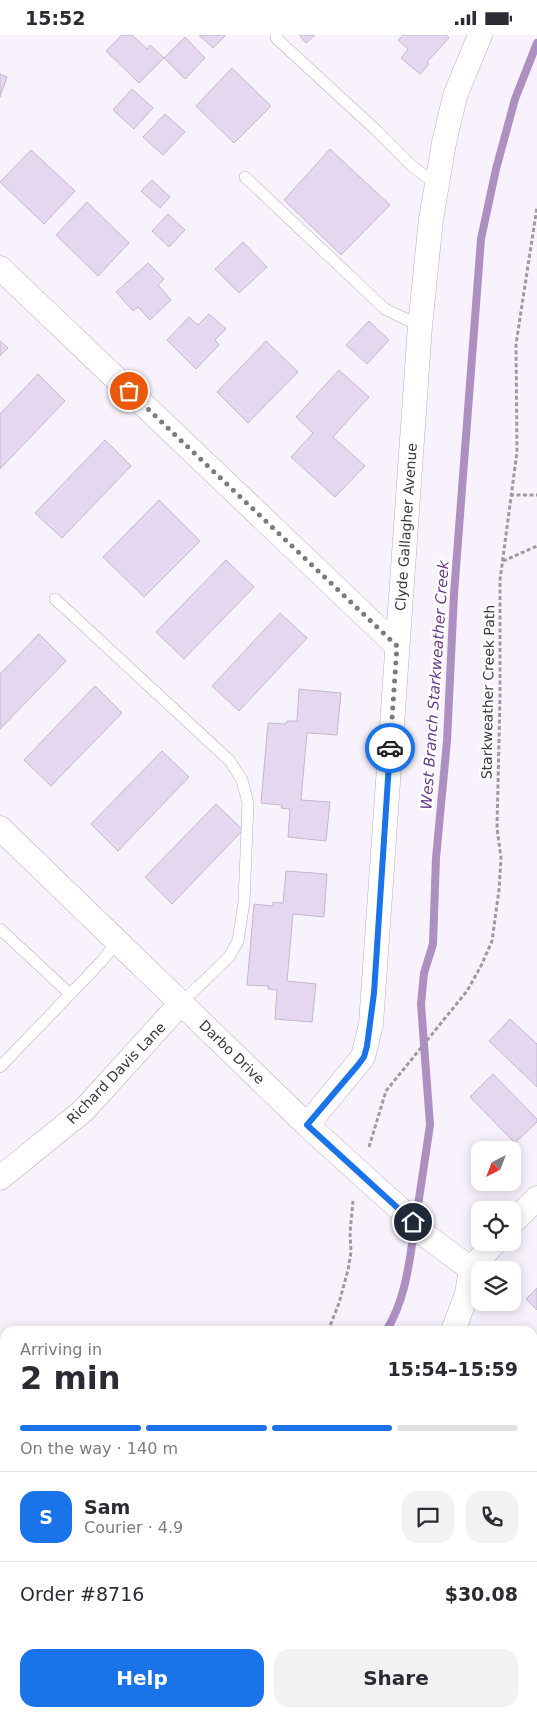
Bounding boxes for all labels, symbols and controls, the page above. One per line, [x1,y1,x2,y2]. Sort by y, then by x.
text: 15:52 [25,7,85,29]
pin [108,370,150,412]
icon: bag [115,377,143,405]
street label: Clyde Gallagher Avenue [392,443,420,611]
water label: West Branch Starkweather Creek [417,559,453,810]
street label: Starkweather Creek Path [478,605,498,779]
courier [365,723,415,773]
icon: car [376,734,404,762]
street label: Darbo Drive [196,1017,268,1087]
street label: Richard Davis Lane [63,1019,169,1127]
north arrow [471,1141,521,1191]
map controls [471,1141,521,1311]
pin [392,1201,434,1243]
button: locate [471,1201,521,1251]
icon: home [399,1208,427,1236]
button: layers [471,1261,521,1311]
text: Arriving in [20,1340,102,1359]
text: 15:54–15:59 [388,1358,518,1380]
text: 2 min [20,1359,121,1397]
text: On the way · 140 m [20,1439,178,1458]
button: chat [402,1491,454,1543]
button: phone [466,1491,518,1543]
text: Sam [84,1496,130,1518]
text: S [39,1506,53,1528]
text: Courier · 4.9 [84,1518,183,1537]
text: Order #8716 [20,1583,144,1605]
text: $30.08 [445,1583,518,1605]
button: Help [20,1649,264,1707]
button: Share [274,1649,518,1707]

